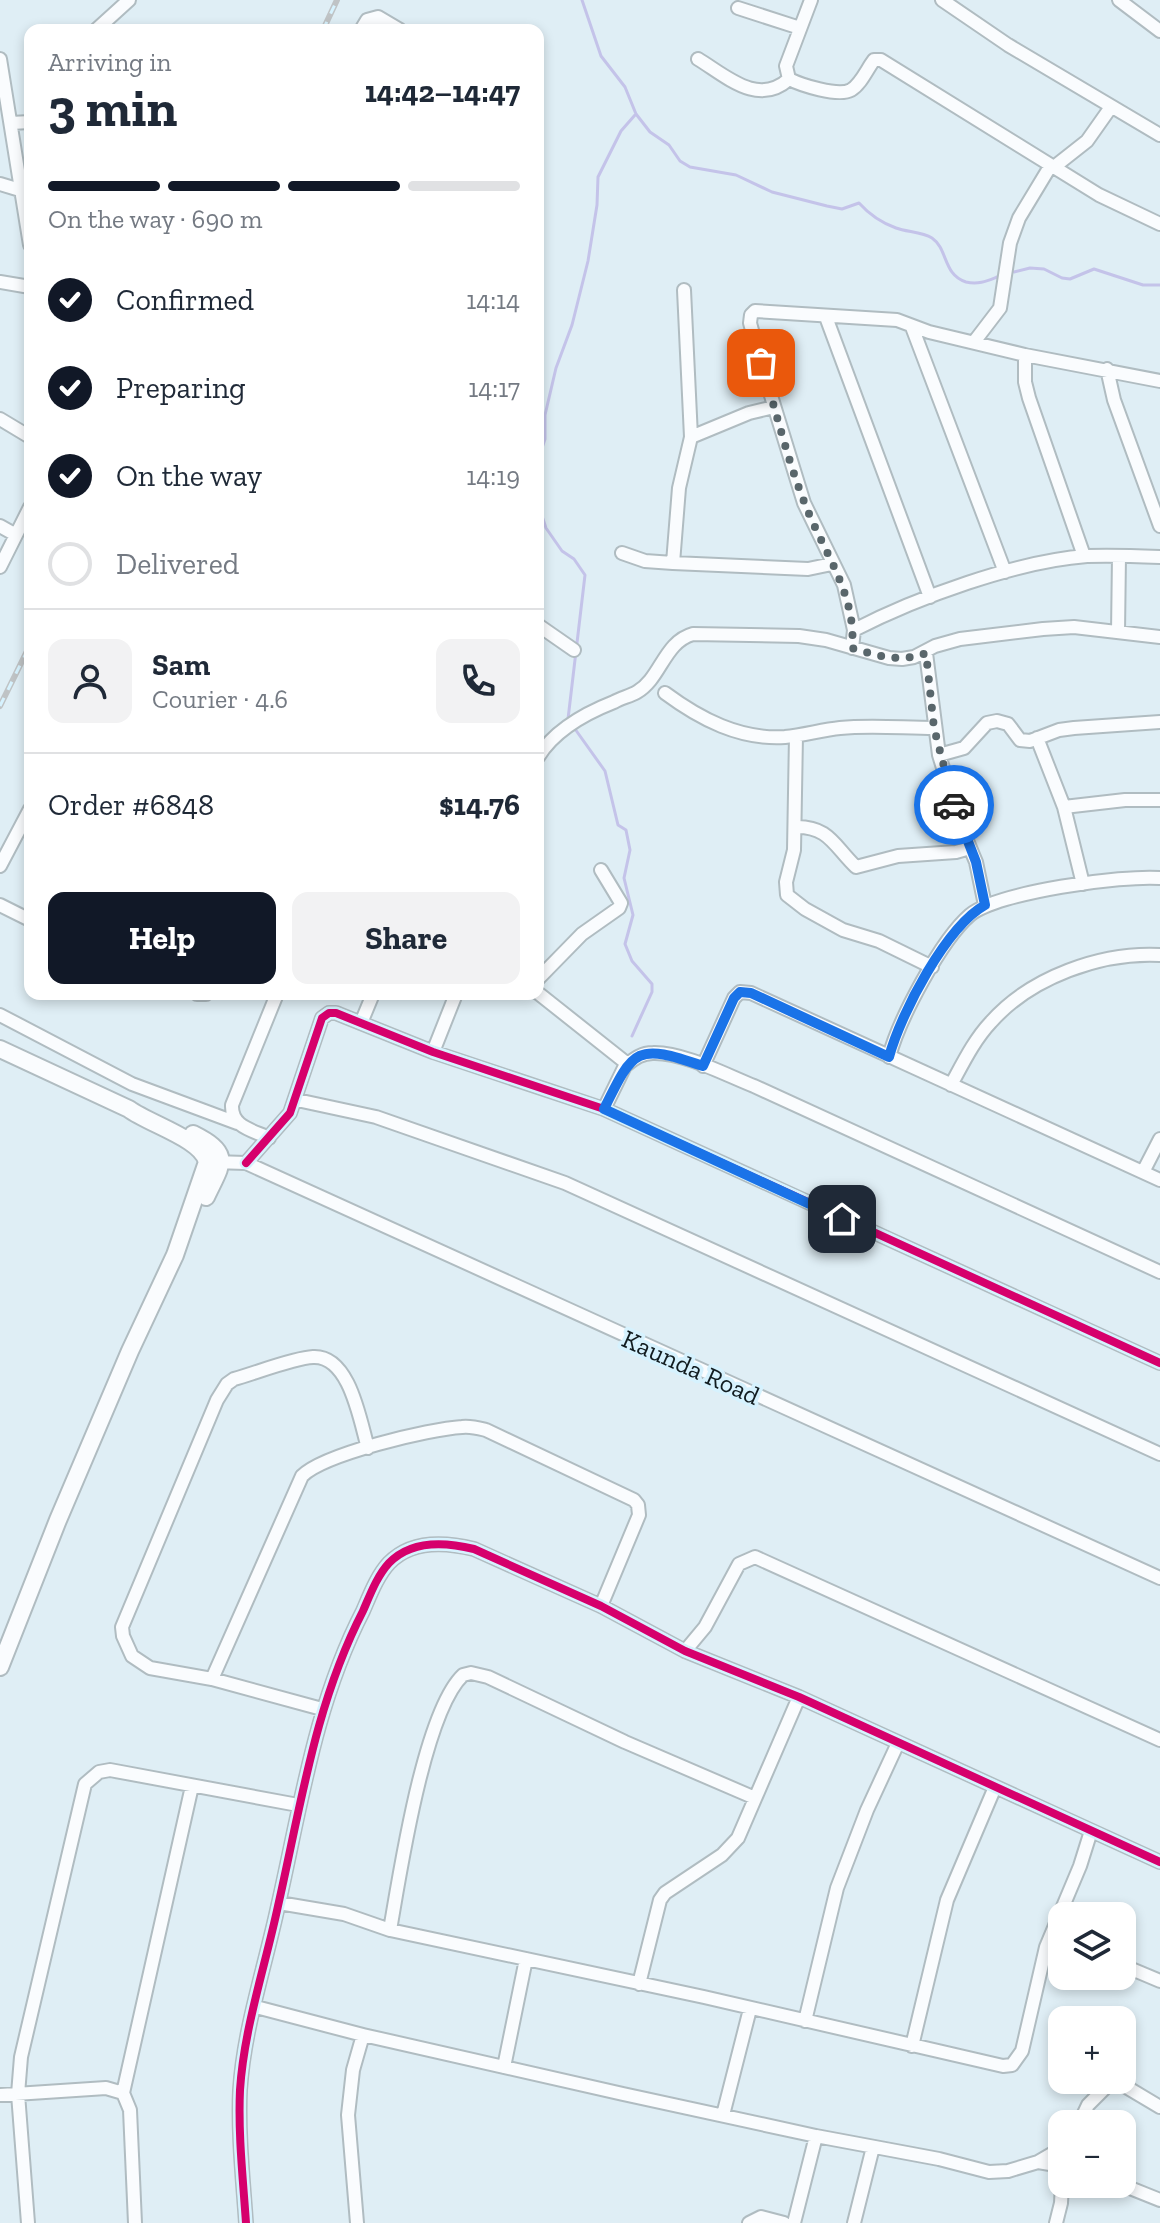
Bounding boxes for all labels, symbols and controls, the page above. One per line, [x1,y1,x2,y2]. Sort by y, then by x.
text: Arriving in [48,46,171,78]
text: 14:42–14:47 [365,74,520,110]
text: 3 min [48,77,177,139]
text: On the way · 690 m [48,203,263,235]
icon: check [48,278,92,322]
text: Confirmed [116,282,254,318]
text: 14:14 [466,284,520,316]
pin [727,329,795,397]
icon: bag [739,341,783,385]
icon: check [48,366,92,410]
text: Preparing [116,370,246,406]
text: 14:17 [468,372,520,404]
icon: check [48,454,92,498]
text: On the way [116,458,262,494]
text: 14:19 [466,460,520,492]
text: Delivered [116,546,239,582]
button: person [48,639,132,723]
button: phone [436,639,520,723]
text: Sam [152,647,210,683]
text: Courier · 4.6 [152,683,288,715]
courier [914,765,994,845]
icon: car [932,783,976,827]
text: Order #6848 [48,787,214,823]
text: $14.76 [439,787,520,823]
button: Help [48,892,276,984]
button: Share [292,892,520,984]
pin [808,1185,876,1253]
icon: home [820,1197,864,1241]
street label: Kaunda Road [617,1322,765,1412]
map controls [1048,1902,1136,2198]
button: layers [1048,1902,1136,1990]
button: + [1048,2006,1136,2094]
button: − [1048,2110,1136,2198]

